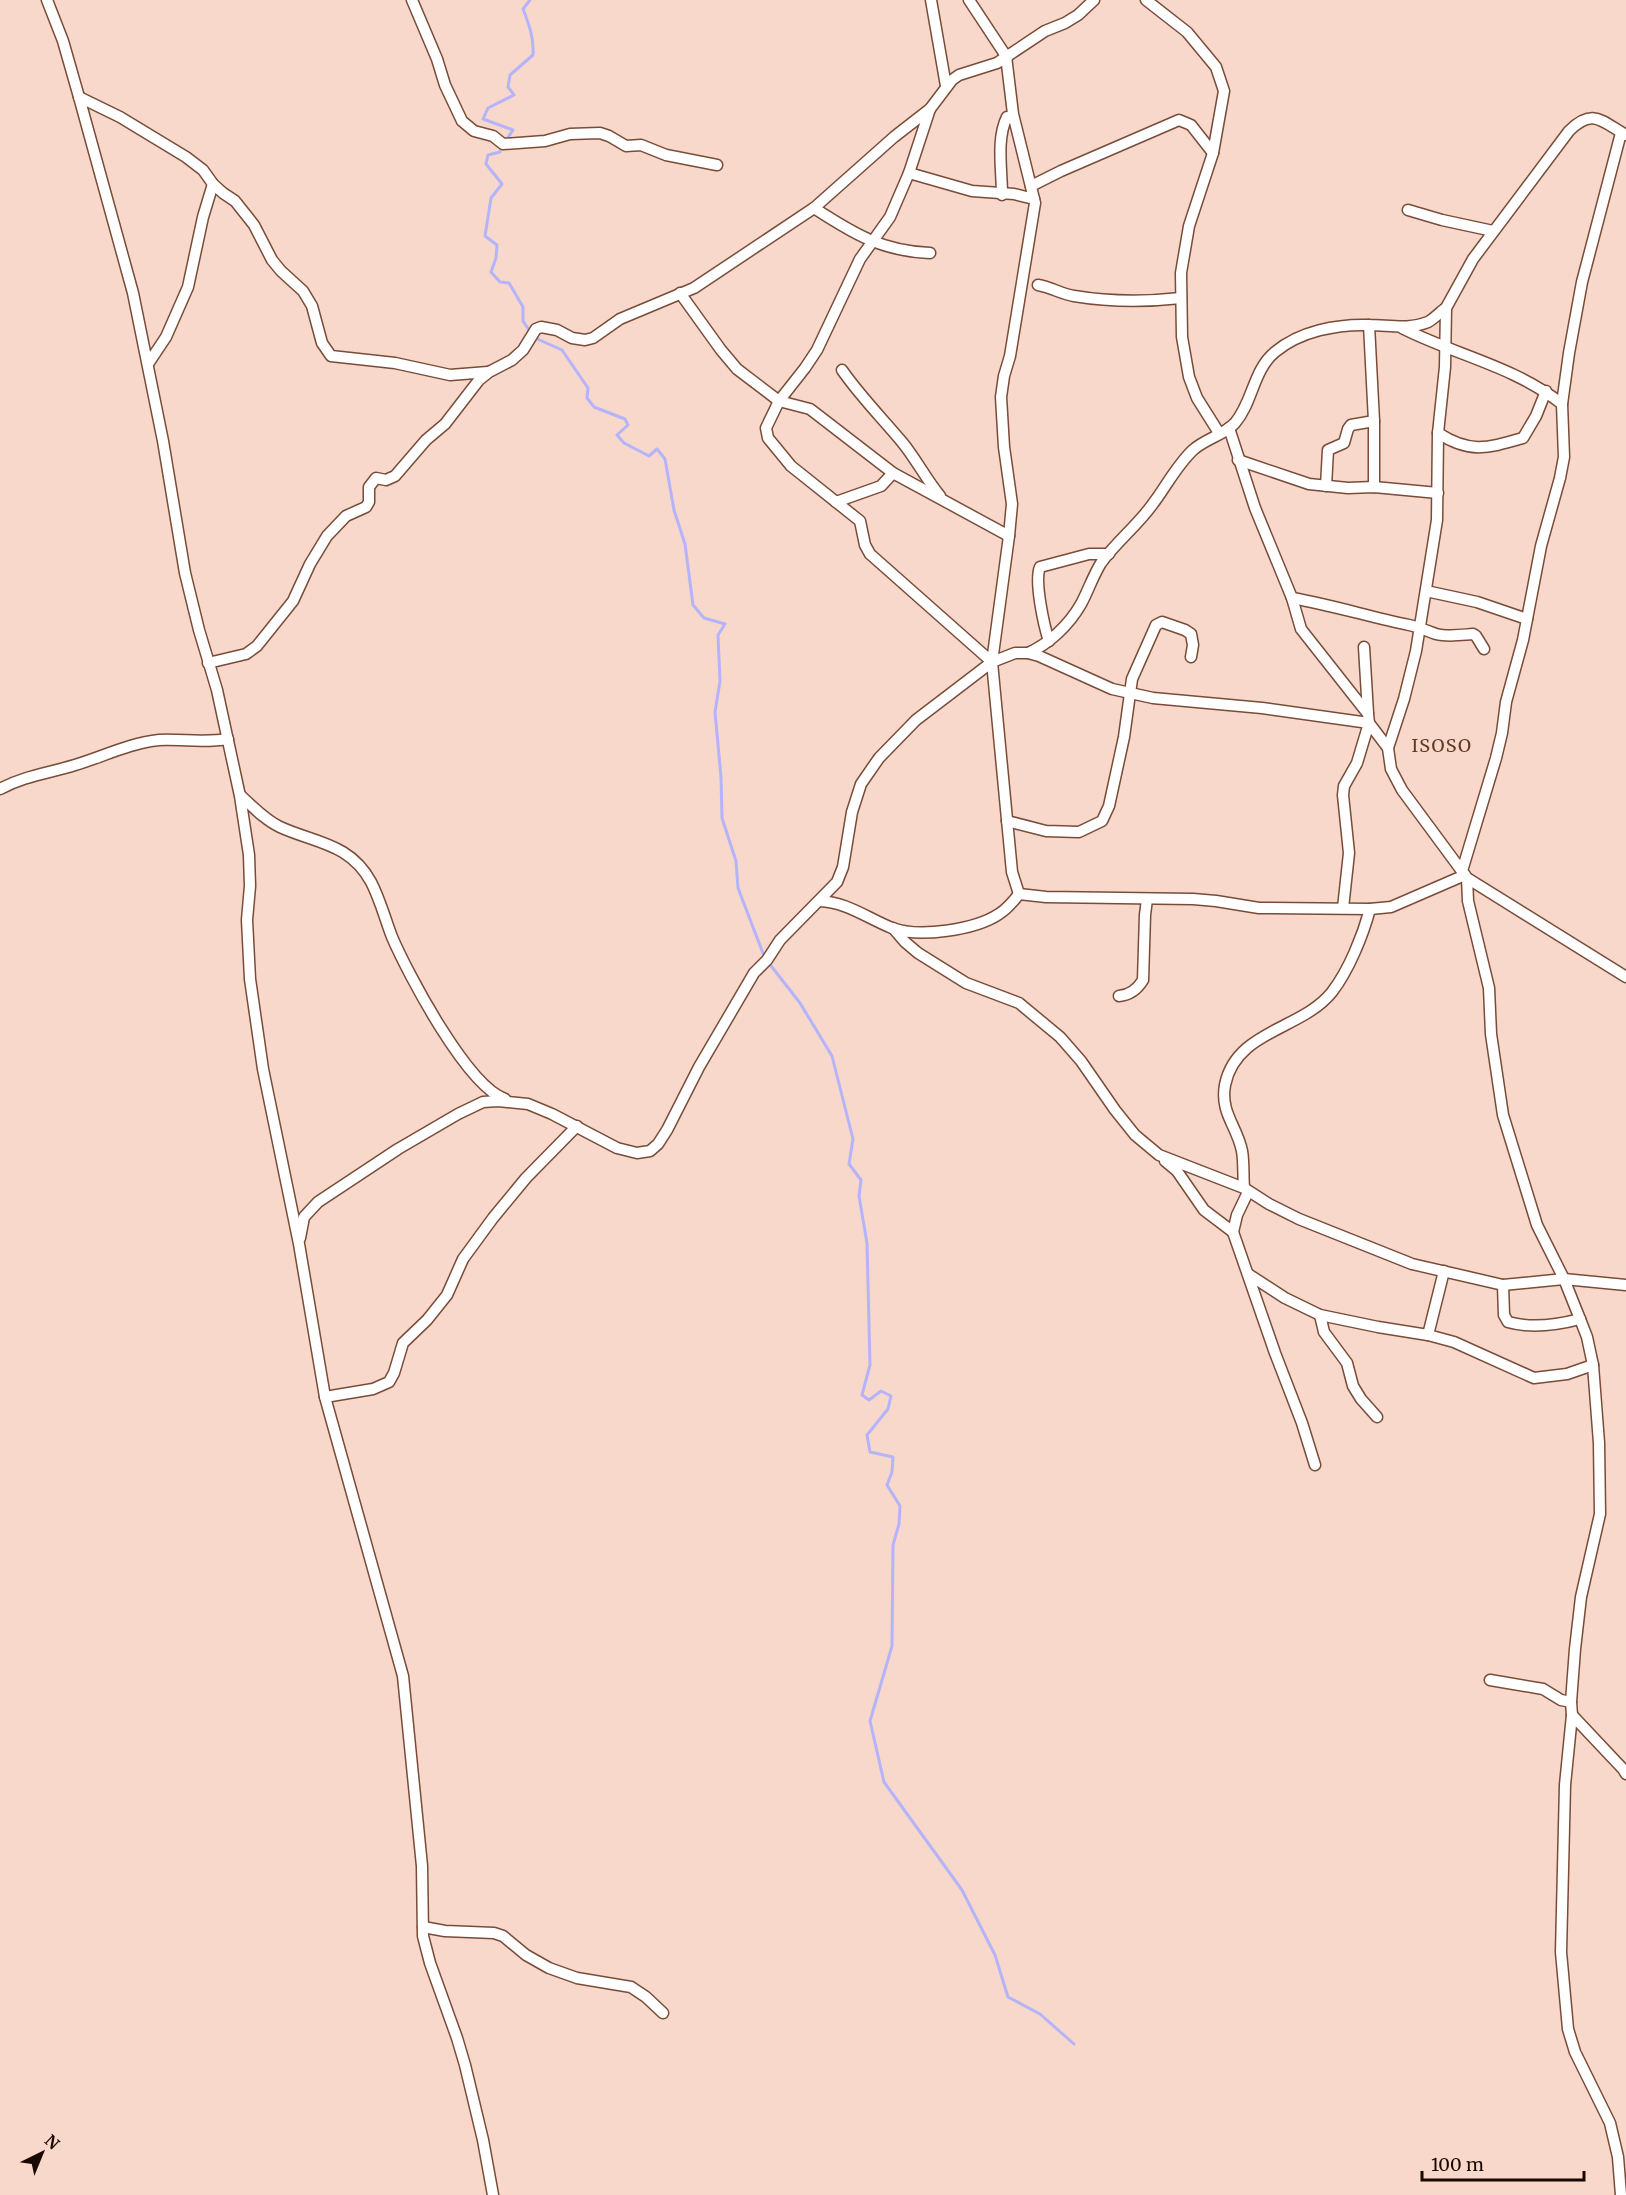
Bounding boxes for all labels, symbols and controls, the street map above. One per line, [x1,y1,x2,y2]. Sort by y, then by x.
district label: ISOSO [1411,734,1473,757]
north arrow [12,2123,72,2183]
text: N [41,2130,64,2154]
scale bar [1422,2144,1584,2182]
text: 100 m [1431,2153,1484,2176]

